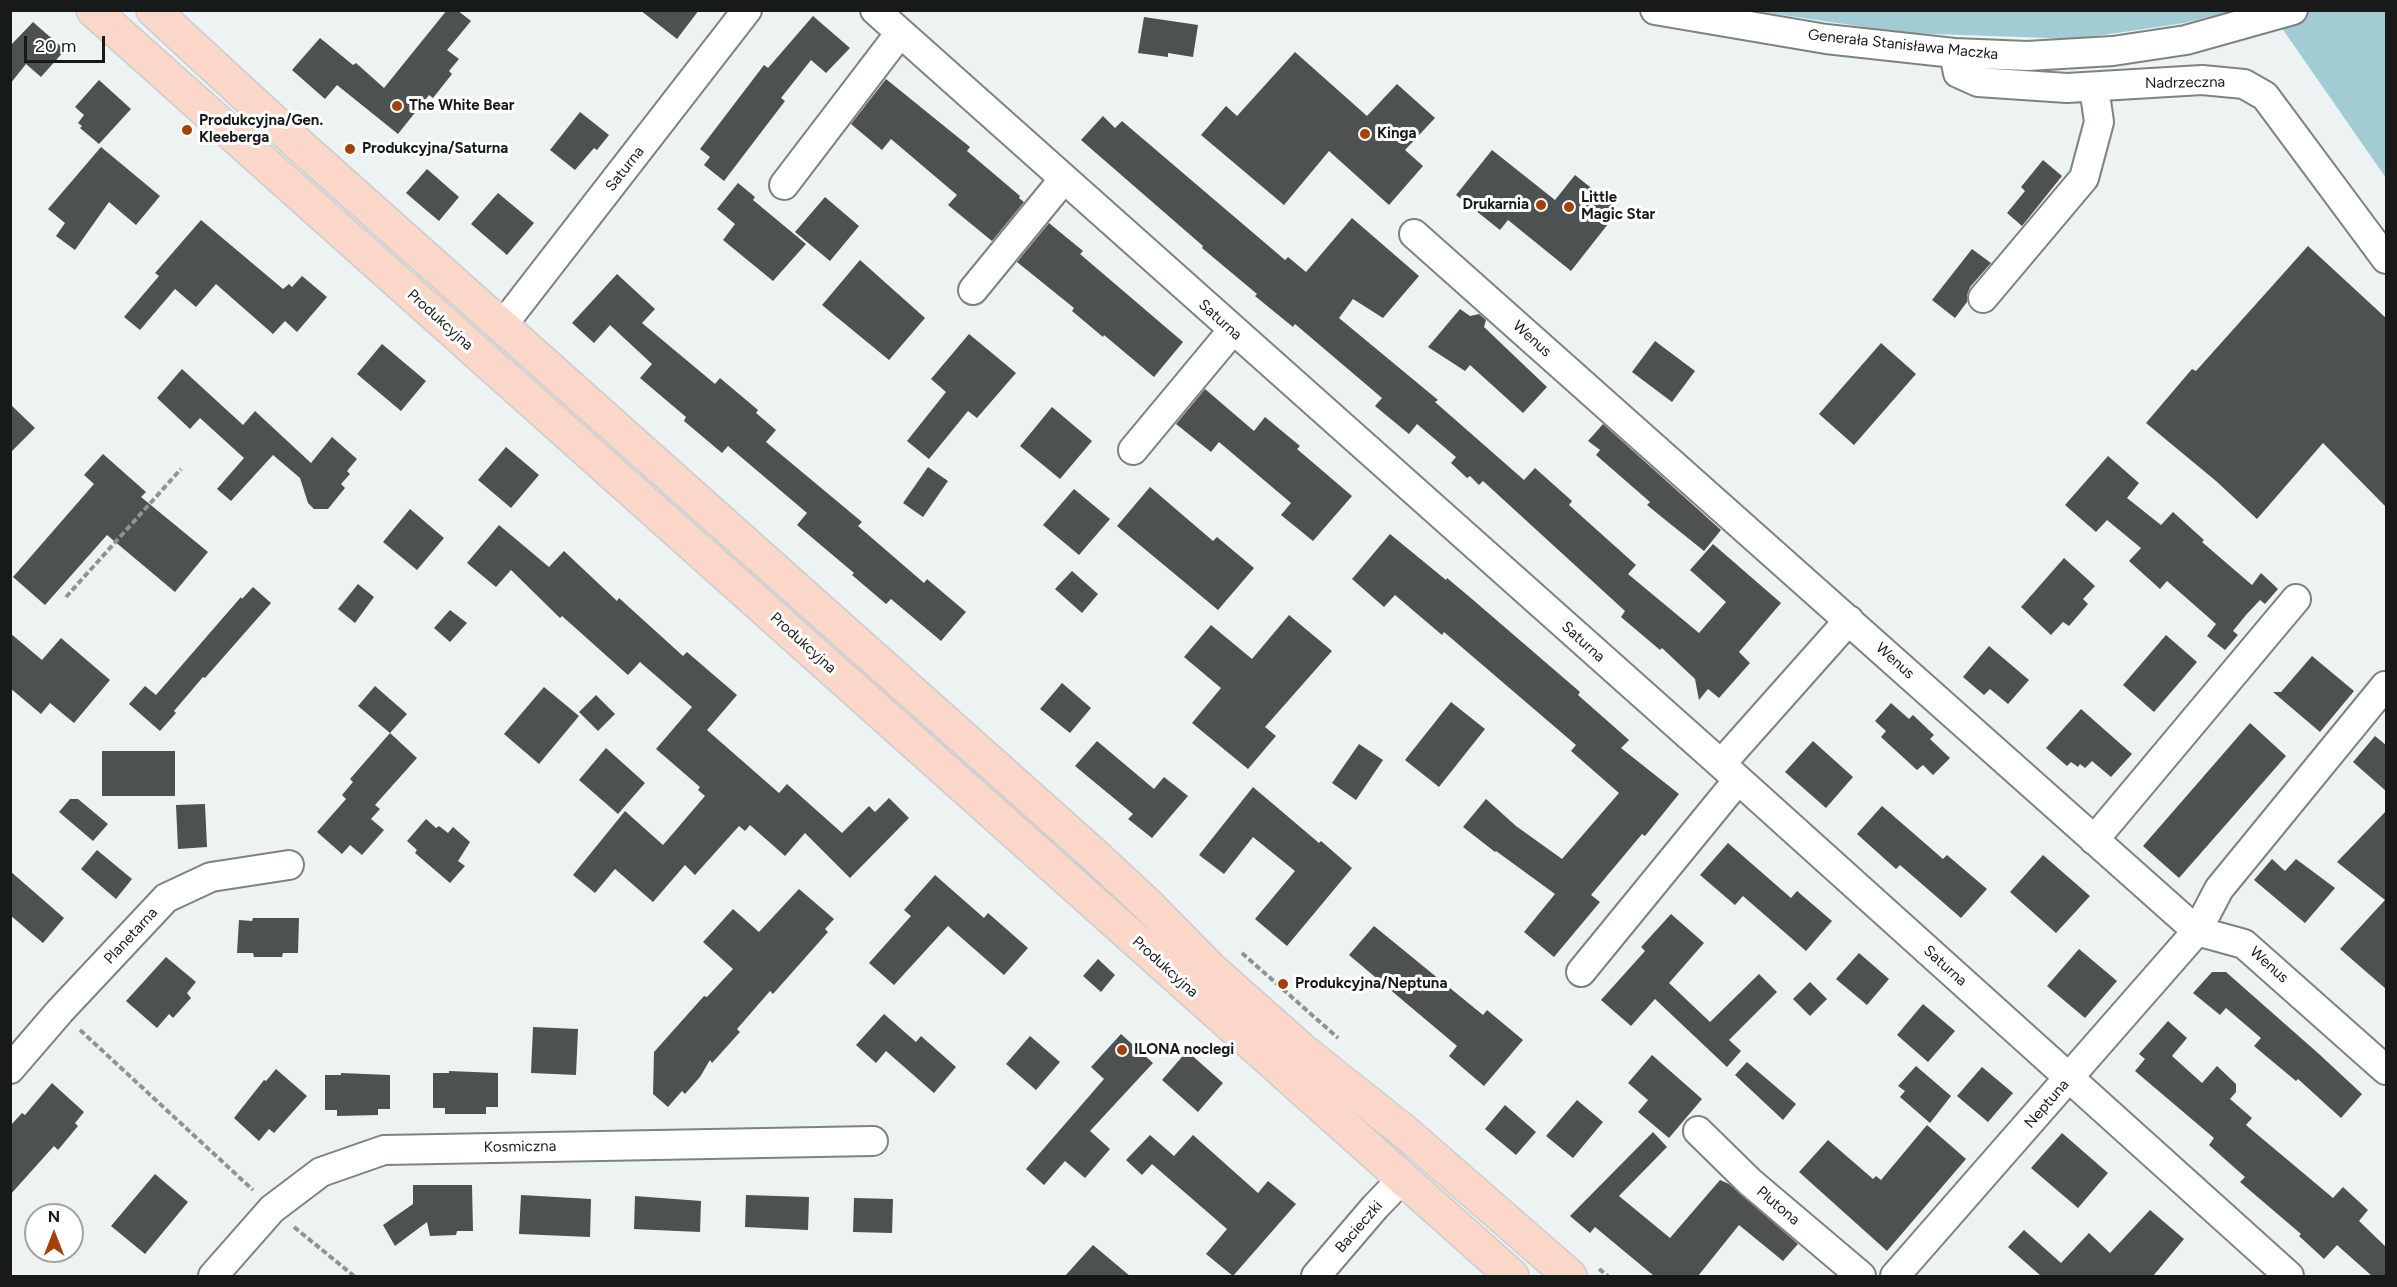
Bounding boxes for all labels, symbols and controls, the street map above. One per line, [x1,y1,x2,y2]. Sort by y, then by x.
scale bar [27,24,108,62]
street label: Generała Stanisława Maczka [1807,26,1999,64]
text: 20 m [35,35,76,57]
street label: Nadrzeczna [2145,73,2225,93]
place label: The White Bear [409,97,514,115]
marker: The White Bear [390,99,404,113]
place label: Produkcyjna/Gen. Kleeberga [199,112,323,147]
marker: Produkcyjna/Gen. Kleeberga [180,123,194,137]
place label: Kinga [1377,125,1416,143]
marker: Kinga [1358,127,1372,141]
place label: Produkcyjna/Saturna [362,140,508,158]
marker: Produkcyjna/Saturna [343,142,357,156]
street label: Saturna [602,143,648,195]
place label: Little Magic Star [1581,189,1655,224]
place label: Drukarnia [1462,196,1529,214]
marker: Drukarnia [1534,198,1548,212]
marker: Little Magic Star [1562,200,1576,214]
street label: Produkcyjna [403,286,477,354]
street label: Saturna [1195,296,1245,344]
street label: Wenus [1509,317,1555,361]
street label: Produkcyjna [766,609,840,677]
street label: Saturna [1558,618,1608,666]
street label: Wenus [1872,639,1918,683]
street label: Planetarna [100,904,162,968]
street label: Produkcyjna [1128,933,1202,1001]
street label: Saturna [1920,942,1970,990]
street label: Wenus [2246,943,2292,987]
place label: Produkcyjna/Neptuna [1295,975,1447,993]
marker: Produkcyjna/Neptuna [1276,977,1290,991]
place label: ILONA noclegi [1134,1041,1234,1059]
marker: ILONA noclegi [1115,1043,1129,1057]
street label: Neptuna [2021,1076,2073,1132]
street label: Kosmiczna [484,1137,556,1157]
street label: Plutona [1753,1183,1803,1229]
street label: Bacieczki [1332,1197,1386,1257]
north arrow [24,1203,84,1263]
text: N [48,1207,60,1226]

